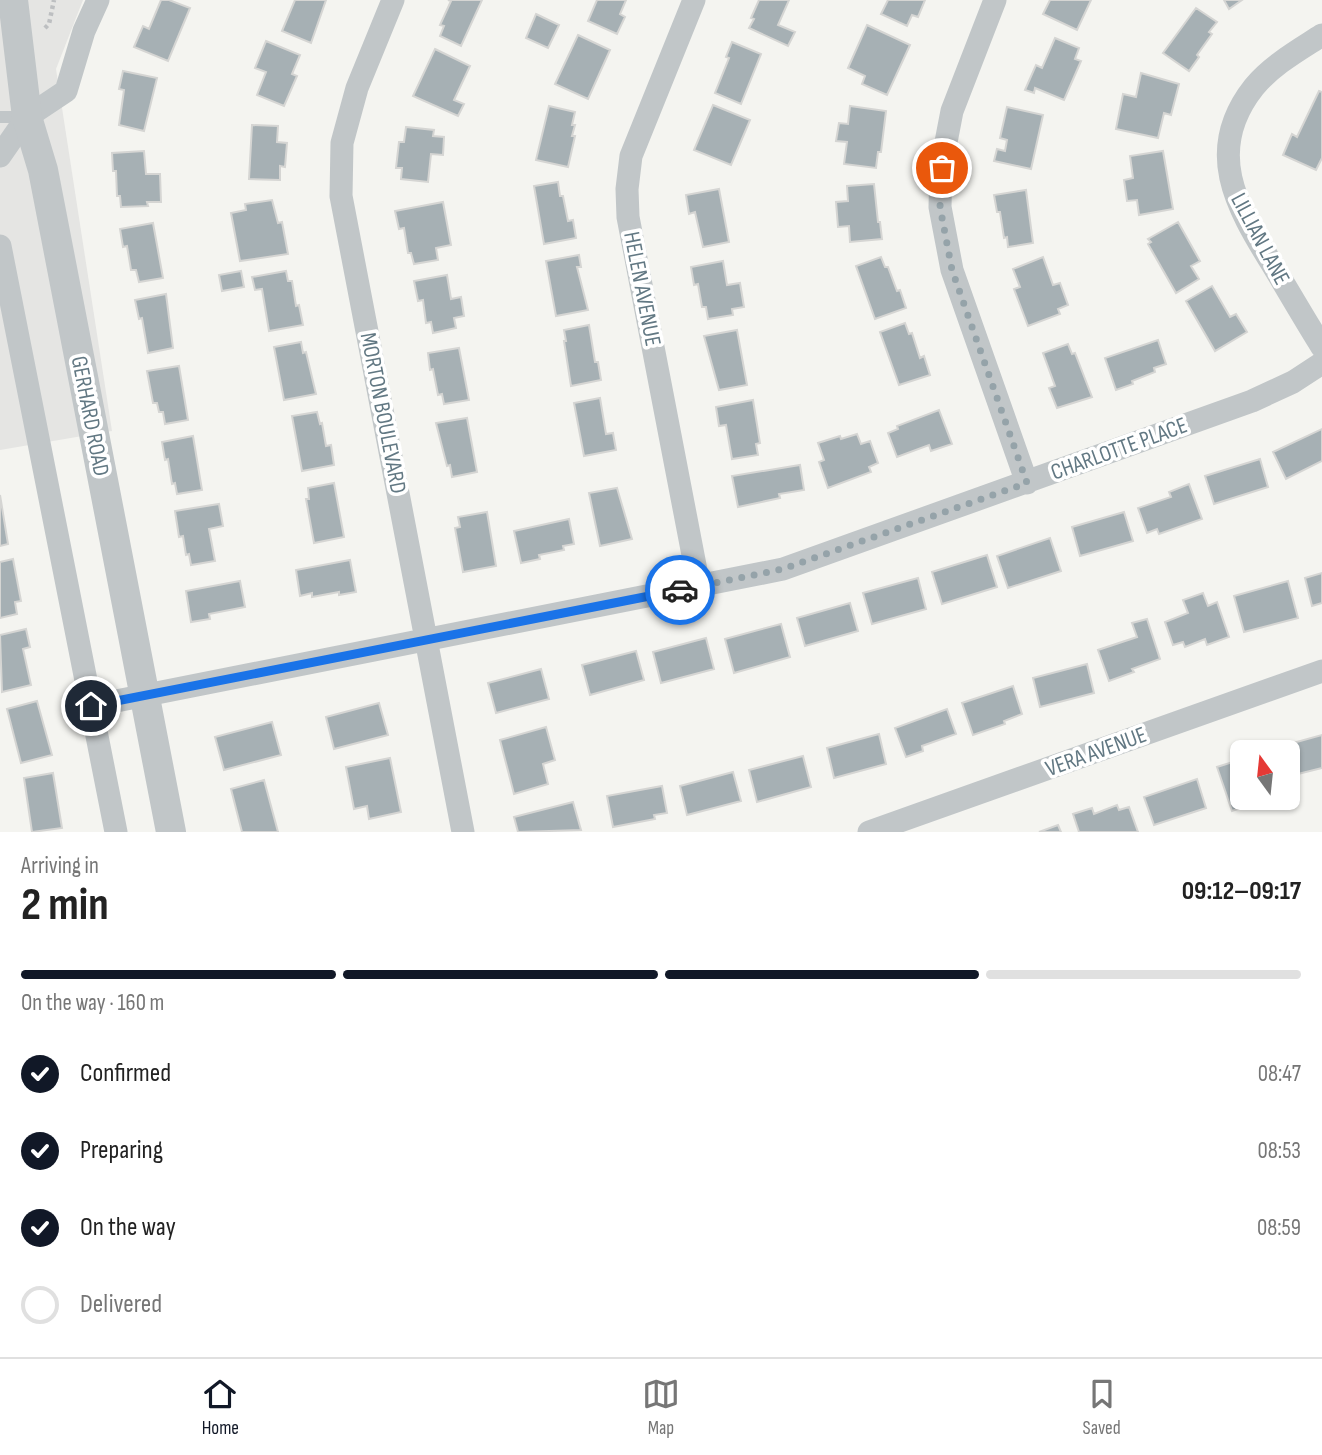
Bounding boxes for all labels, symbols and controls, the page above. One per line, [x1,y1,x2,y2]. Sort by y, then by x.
pin [912,138,972,198]
icon: bag [923,149,961,187]
street label: LILLIAN LANE [1224,188,1296,290]
street label: HELEN AVENUE [617,229,667,349]
street label: MORTON BOULEVARD [354,330,412,496]
street label: GERHARD ROAD [65,354,115,478]
street label: CHARLOTTE PLACE [1047,411,1191,487]
courier [645,555,715,625]
icon: car [661,571,699,609]
pin [61,676,121,736]
icon: home [72,687,110,725]
street label: VERA AVENUE [1042,721,1150,783]
north arrow [1230,740,1300,810]
map controls [1230,740,1300,810]
text: Arriving in [21,852,99,880]
text: 09:12–09:17 [1182,876,1301,907]
text: 2 min [21,878,109,933]
text: On the way · 160 m [21,989,164,1017]
icon: check [21,1055,59,1093]
text: Confirmed [80,1058,171,1089]
text: 08:47 [1258,1060,1301,1088]
icon: check [21,1132,59,1170]
text: Preparing [80,1135,163,1166]
text: 08:53 [1257,1137,1301,1165]
icon: check [21,1209,59,1247]
text: On the way [80,1212,176,1243]
text: 08:59 [1257,1214,1301,1242]
text: Delivered [80,1289,162,1320]
tab: Home [201,1375,239,1440]
tab: Map [642,1375,680,1440]
tab: Saved [1083,1375,1121,1440]

